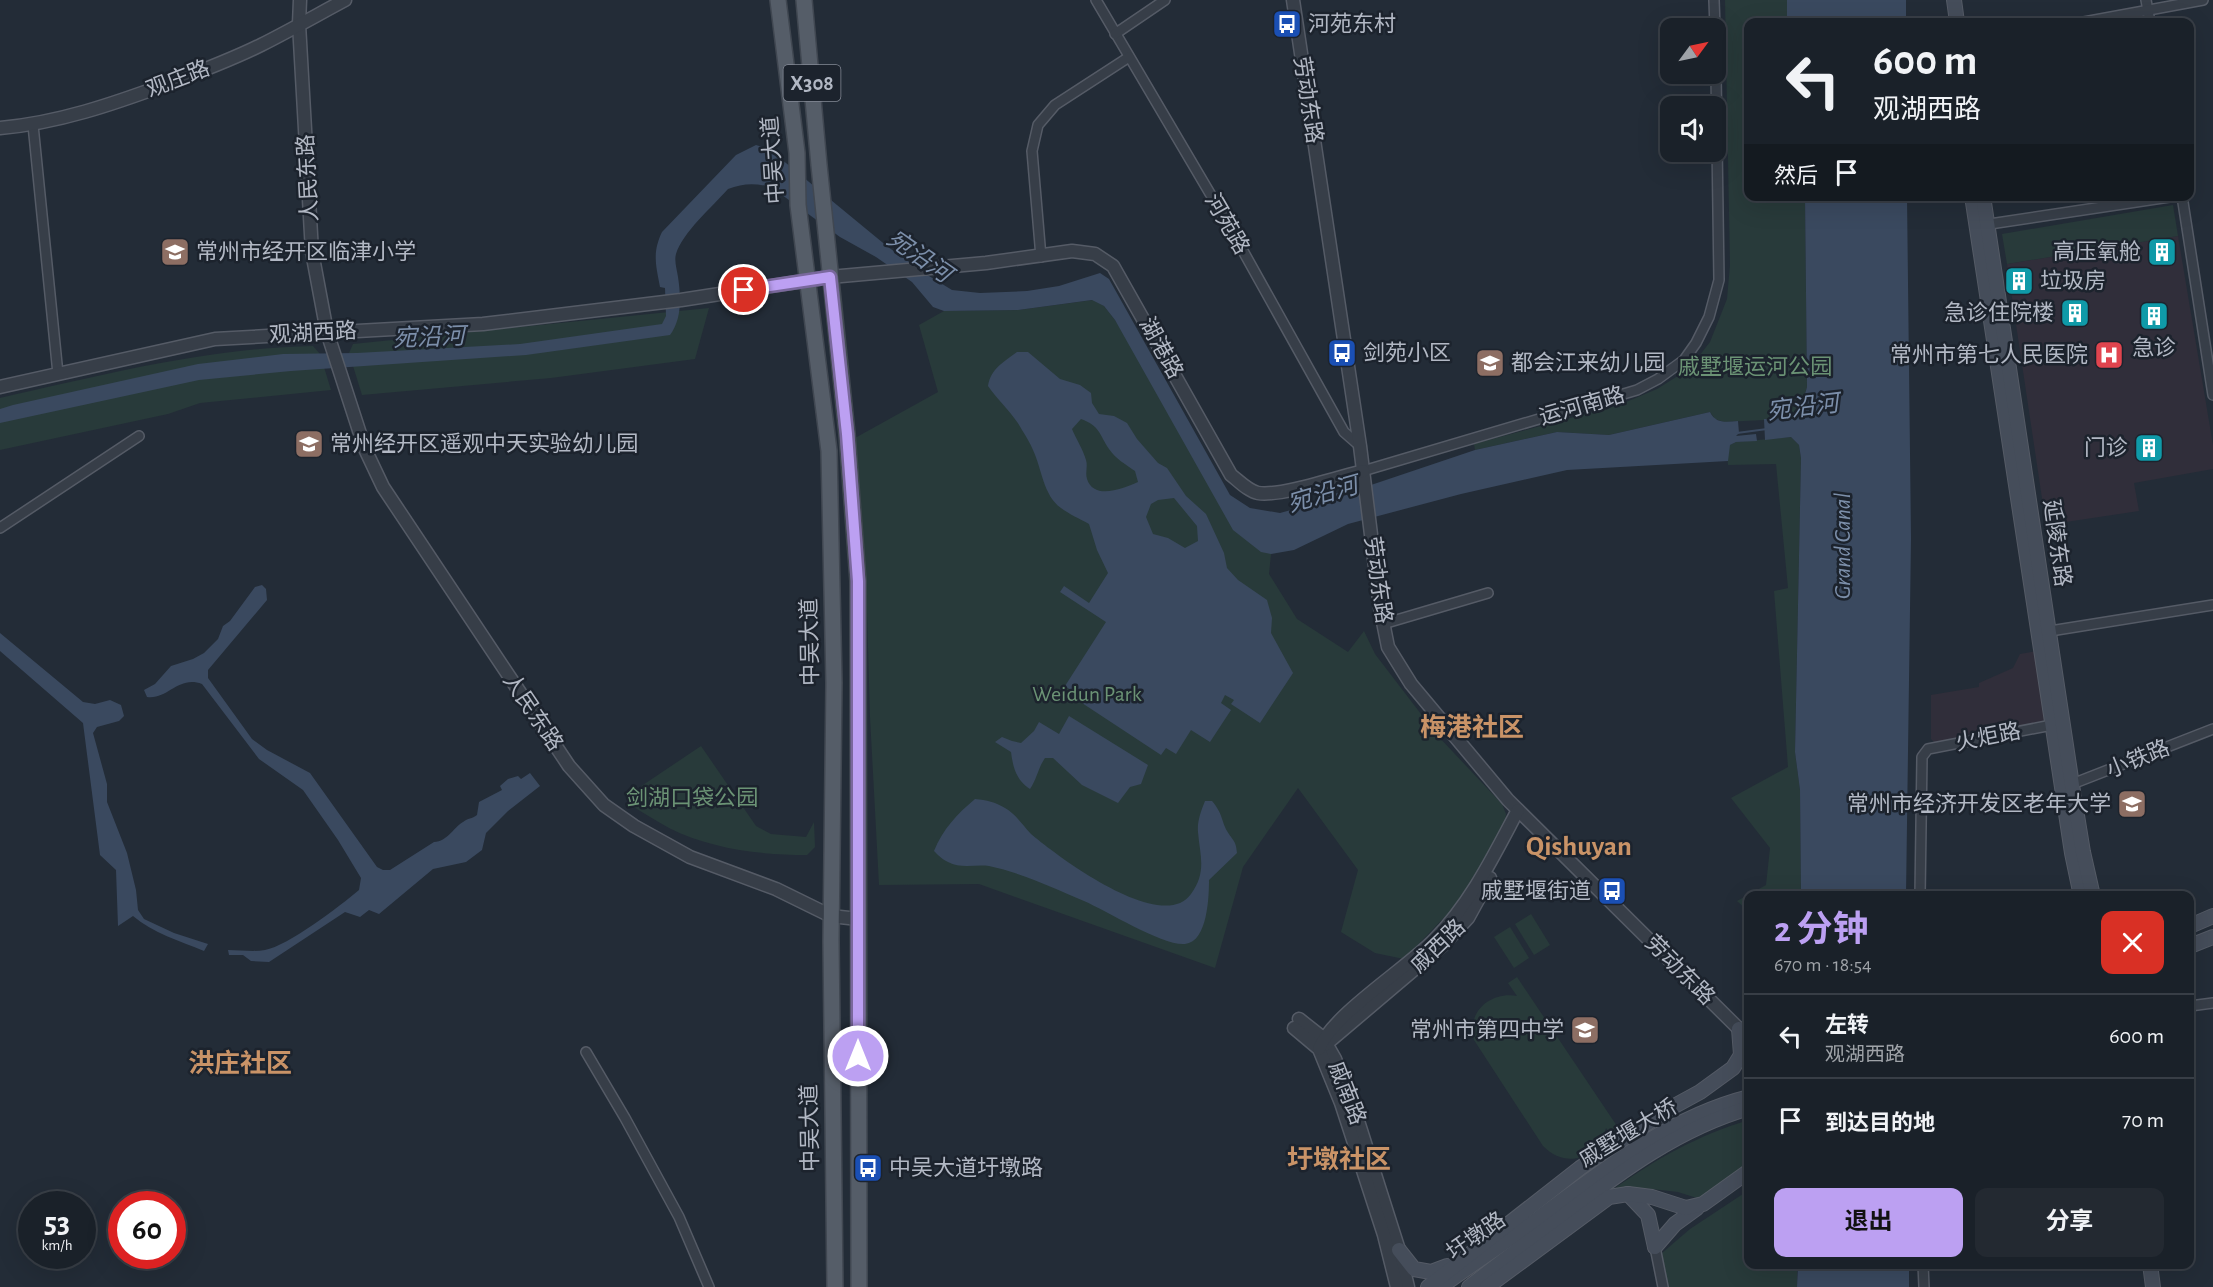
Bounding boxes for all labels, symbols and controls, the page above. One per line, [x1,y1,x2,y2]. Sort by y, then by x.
bus stop icon: 河苑东村 [1271,8,1303,40]
place label: 河苑东村 [1308,12,1396,35]
north arrow [1660,18,1726,84]
map controls [1660,18,1726,162]
text: 600 m [1873,40,1977,82]
icon: left [1774,42,1852,120]
street label: 劳动东路 [1290,55,1327,145]
street label: 观庄路 [143,56,213,101]
road number: X308 [784,65,840,101]
button: sound [1660,96,1726,162]
text: 观湖西路 [1873,96,1981,123]
street label: 中吴大道 [758,115,787,205]
street label: 人民东路 [294,133,321,223]
icon: arrive [1830,156,1863,189]
text: 然后 [1774,165,1818,187]
street label: 河苑路 [1201,189,1254,258]
water label: 宛沿河 [883,225,960,290]
school or university icon: 常州市经开区临津小学 [159,236,191,268]
building icon: 高压氧舱 [2146,236,2178,268]
place label: 常州市经开区临津小学 [196,240,416,263]
place label: 高压氧舱 [2053,240,2141,263]
pin [718,264,769,315]
building icon: 垃圾房 [2003,265,2035,297]
place label: 垃圾房 [2040,269,2106,292]
icon: arrive [727,273,760,306]
building icon: 急诊住院楼 [2059,297,2091,329]
building icon: 急诊 [2138,300,2170,332]
place label: 急诊住院楼 [1944,301,2054,324]
street label: 湖港路 [1135,313,1187,382]
street label: 观湖西路 [268,319,358,346]
water label: 宛沿河 [393,323,469,351]
place label: 急诊 [2132,336,2176,359]
bus stop icon: 剑苑小区 [1326,337,1358,369]
hospital icon: 常州市第七人民医院 [2093,339,2125,371]
place label: 剑苑小区 [1363,341,1451,364]
place label: 常州市第七人民医院 [1890,343,2088,366]
school or university icon: 都会江来幼儿园 [1474,347,1506,379]
place label: 都会江来幼儿园 [1511,351,1665,374]
park label: 戚墅堰运河公园 [1678,355,1832,378]
street label: 运河南路 [1536,382,1627,429]
water label: 宛沿河 [1766,389,1844,424]
school or university icon: 常州经开区遥观中天实验幼儿园 [293,428,325,460]
place label: 常州经开区遥观中天实验幼儿园 [330,432,638,455]
building icon: 门诊 [2133,432,2165,464]
place label: 门诊 [2084,436,2128,459]
water label: 宛沿河 [1285,471,1365,516]
water label: Grand Canal [1831,493,1855,599]
street label: 延陵东路 [2040,498,2075,588]
street label: 劳动东路 [1361,535,1396,625]
street label: 中吴大道 [797,598,822,686]
street label: 人民东路 [499,669,568,755]
park label: Weidun Park [1032,683,1142,705]
district label: 梅港社区 [1420,713,1524,741]
street label: 火炬路 [1953,719,2023,754]
street label: 小铁路 [2103,736,2173,782]
park label: 剑湖口袋公园 [626,786,758,809]
school or university icon: 常州市经济开发区老年大学 [2116,788,2148,820]
place label: 常州市经济开发区老年大学 [1847,792,2111,815]
district label: Qishuyan [1526,833,1632,861]
bus stop icon: 戚墅堰街道 [1596,875,1628,907]
place label: 戚墅堰街道 [1481,879,1591,902]
button: close [2101,911,2164,974]
text: 2 分钟 [1774,912,1868,948]
street label: 戚西路 [1406,914,1469,977]
street label: 劳动东路 [1641,930,1720,1009]
text: 670 m · 18:54 [1774,955,1872,975]
school or university icon: 常州市第四中学 [1569,1014,1601,1046]
text: 左转 [1825,1014,1869,1036]
place label: 常州市第四中学 [1410,1018,1564,1041]
icon: left [1774,1020,1807,1053]
position arrow [826,1024,890,1088]
text: 600 m [2109,1025,2164,1047]
text: 观湖西路 [1825,1045,1905,1065]
district label: 洪庄社区 [188,1049,292,1077]
street label: 戚南路 [1325,1058,1370,1128]
street label: 中吴大道 [797,1084,822,1172]
street label: 戚墅堰大桥 [1575,1094,1681,1171]
icon: arrive [1774,1104,1807,1137]
text: 70 m [2122,1109,2164,1131]
text: 到达目的地 [1825,1112,1935,1134]
district label: 圩墩社区 [1287,1145,1391,1173]
bus stop icon: 中吴大道圩墩路 [852,1152,884,1184]
place label: 中吴大道圩墩路 [889,1156,1043,1179]
button: 退出 [1774,1188,1963,1257]
button: 分享 [1975,1188,2164,1257]
speed limit sign: 60 [108,1191,186,1269]
street label: 圩墩路 [1442,1207,1509,1264]
text: 53 [44,1208,70,1238]
text: km/h [42,1238,72,1253]

